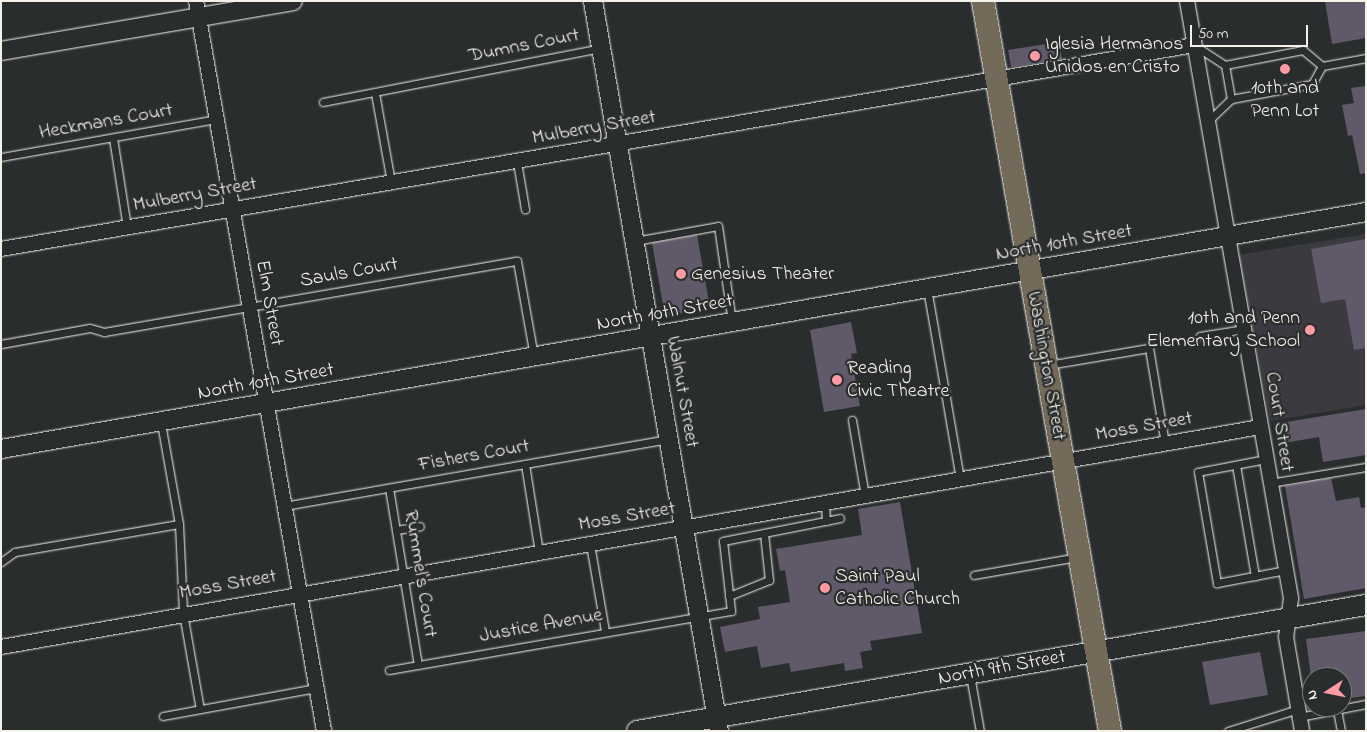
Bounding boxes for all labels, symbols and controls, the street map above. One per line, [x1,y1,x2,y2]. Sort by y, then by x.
scale bar [1192,15,1310,47]
text: 50 m [1198,23,1228,45]
street label: Dumns Court [467,24,581,68]
place label: Iglesia Hermanos Unidos en Cristo [1045,32,1183,79]
marker: Iglesia Hermanos Unidos en Cristo [1029,50,1041,62]
marker: 10th and Penn Lot [1279,63,1291,75]
place label: 10th and Penn Lot [1251,77,1319,124]
street label: Heckmans Court [37,98,175,146]
street label: Mulberry Street [530,105,658,151]
street label: Mulberry Street [131,172,259,218]
street label: North 10th Street [994,219,1134,267]
street label: Sauls Court [298,253,400,293]
street label: Elm Street [250,258,288,348]
place label: Genesius Theater [691,262,834,286]
marker: Genesius Theater [675,268,687,280]
street label: North 10th Street [595,289,735,337]
street label: Washington Street [1021,290,1071,442]
place label: 10th and Penn Elementary School [1147,306,1300,353]
marker: 10th and Penn Elementary School [1304,324,1316,336]
street label: Walnut Street [660,334,704,450]
place label: Reading Civic Theatre [847,356,949,403]
street label: North 10th Street [196,358,336,406]
street label: Court Street [1259,370,1299,474]
marker: Reading Civic Theatre [831,374,843,386]
street label: Moss Street [1094,407,1194,447]
street label: Fishers Court [417,434,531,478]
street label: Moss Street [577,497,677,537]
street label: Rummel's Court [398,509,442,639]
place label: Saint Paul Catholic Church [835,564,960,611]
street label: Moss Street [178,565,278,605]
marker: Saint Paul Catholic Church [819,582,831,594]
street label: Justice Avenue [478,603,604,649]
street label: North 9th Street [936,645,1068,691]
north arrow [1302,667,1352,717]
text: N [1302,688,1324,701]

